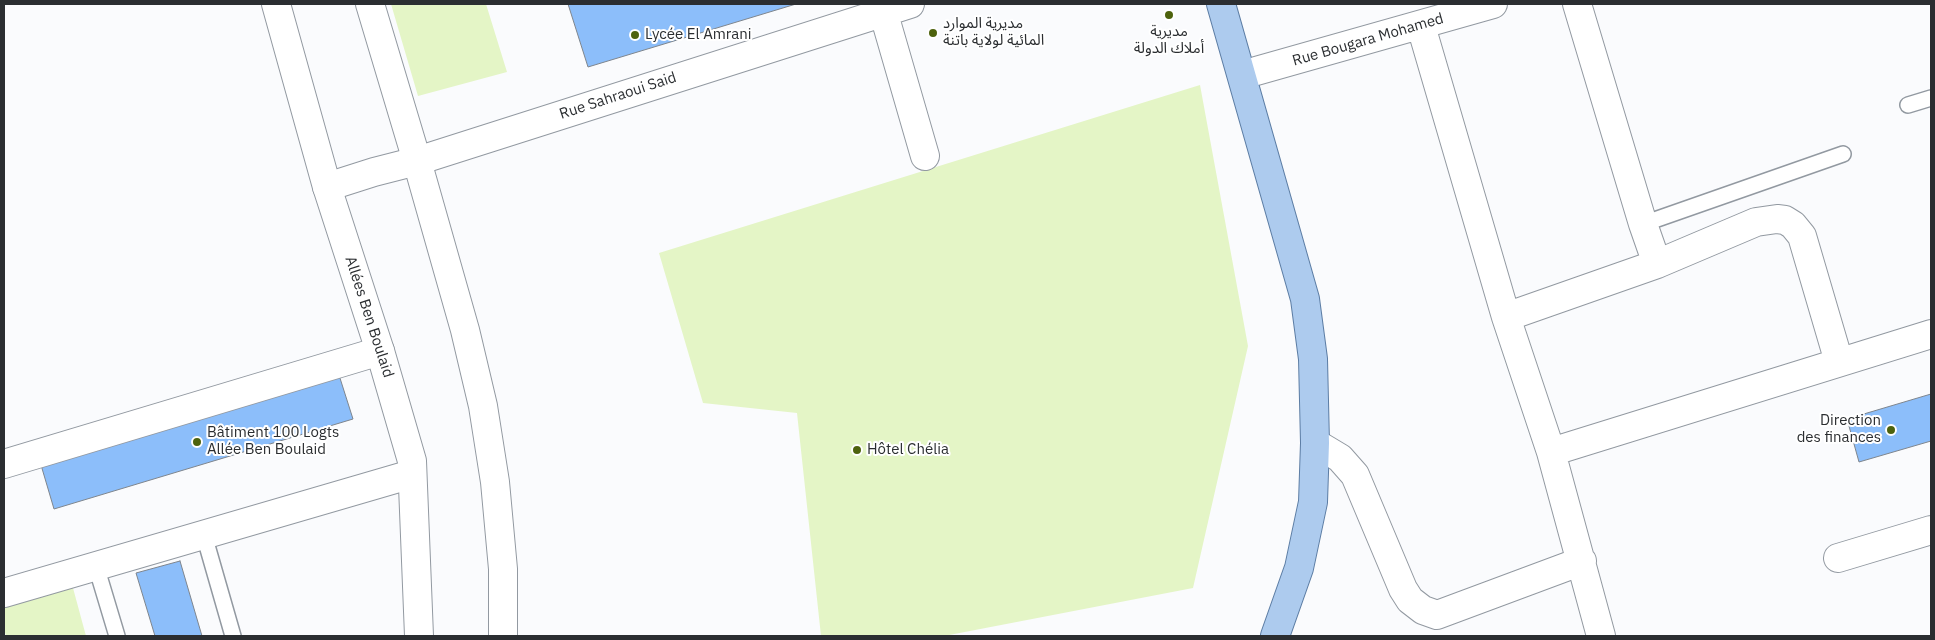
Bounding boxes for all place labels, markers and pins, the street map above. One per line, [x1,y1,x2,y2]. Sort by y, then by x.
marker: مديرية أملاك الدولة [1163,9,1175,21]
place label: مديرية الموارد المائية لولاية باتنة [943,15,1044,50]
place label: مديرية أملاك الدولة [1134,23,1204,58]
place label: Lycée El Amrani [645,26,752,44]
marker: مديرية الموارد المائية لولاية باتنة [927,27,939,39]
marker: Lycée El Amrani [629,29,641,41]
place label: Direction des finances [1797,412,1881,447]
place label: Bâtiment 100 Logts Allée Ben Boulaid [207,424,339,459]
marker: Direction des finances [1885,424,1897,436]
marker: Bâtiment 100 Logts Allée Ben Boulaid [191,436,203,448]
place label: Hôtel Chélia [867,441,949,459]
marker: Hôtel Chélia [851,444,863,456]

